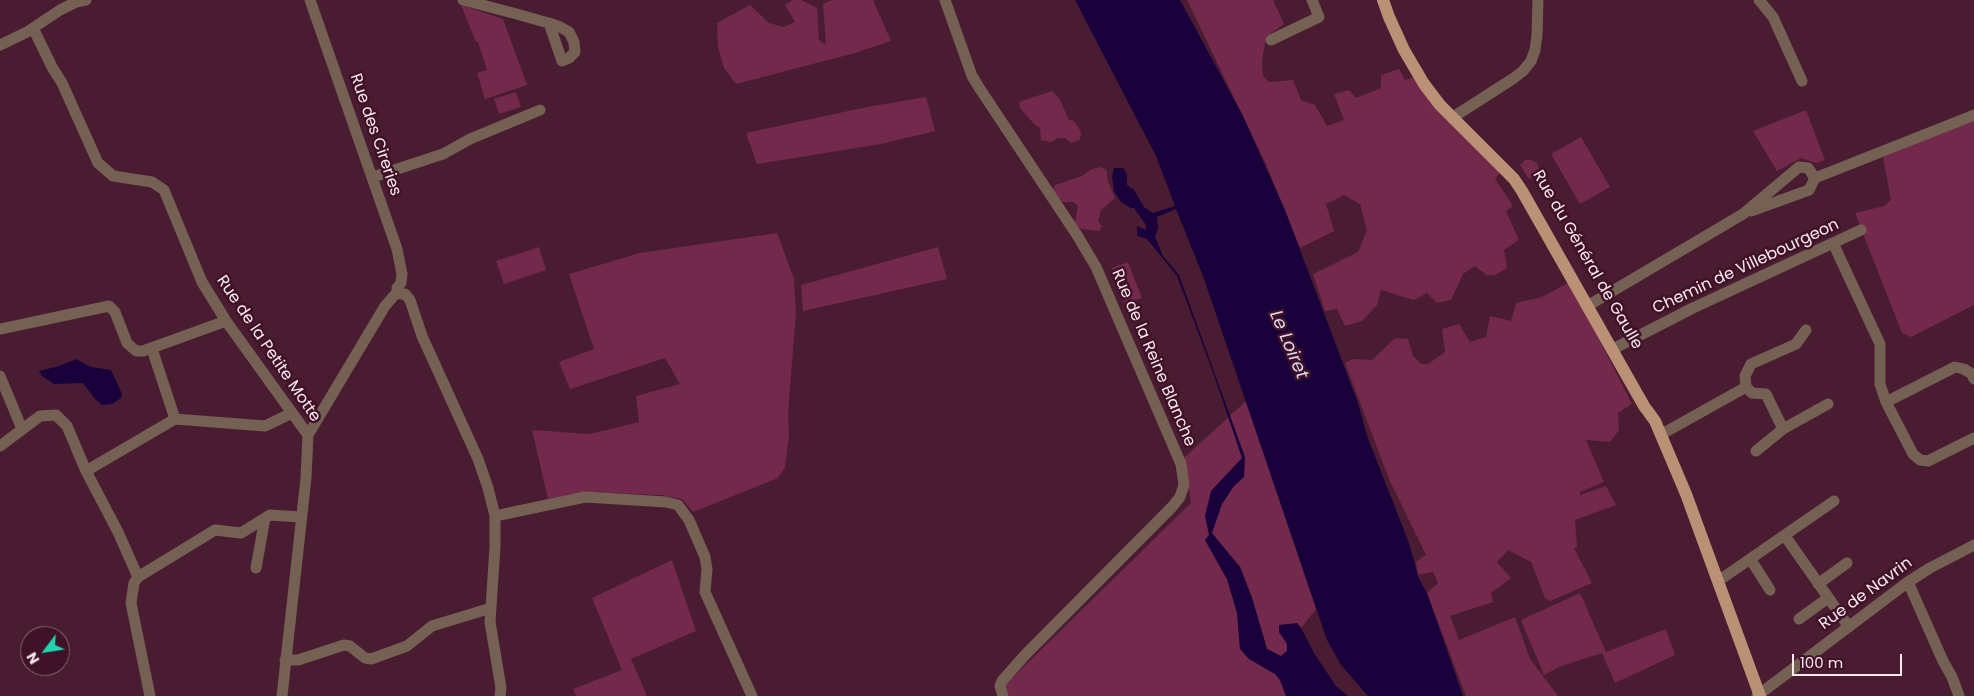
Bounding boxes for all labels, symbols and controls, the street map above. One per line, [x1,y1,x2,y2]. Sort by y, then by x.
street label: Rue des Cireries [345,71,405,199]
street label: Rue du Général de Gaulle [1528,167,1646,353]
street label: Chemin de Villebourgeon [1650,215,1842,319]
street label: Rue de la Reine Blanche [1107,266,1199,450]
street label: Rue de la Petite Motte [212,272,324,426]
water label: Le Loiret [1264,307,1312,383]
street label: Rue de Navrin [1816,554,1916,634]
north arrow [20,626,70,676]
scale bar [1794,644,1904,676]
text: N [22,649,44,668]
text: 100 m [1800,652,1843,673]

